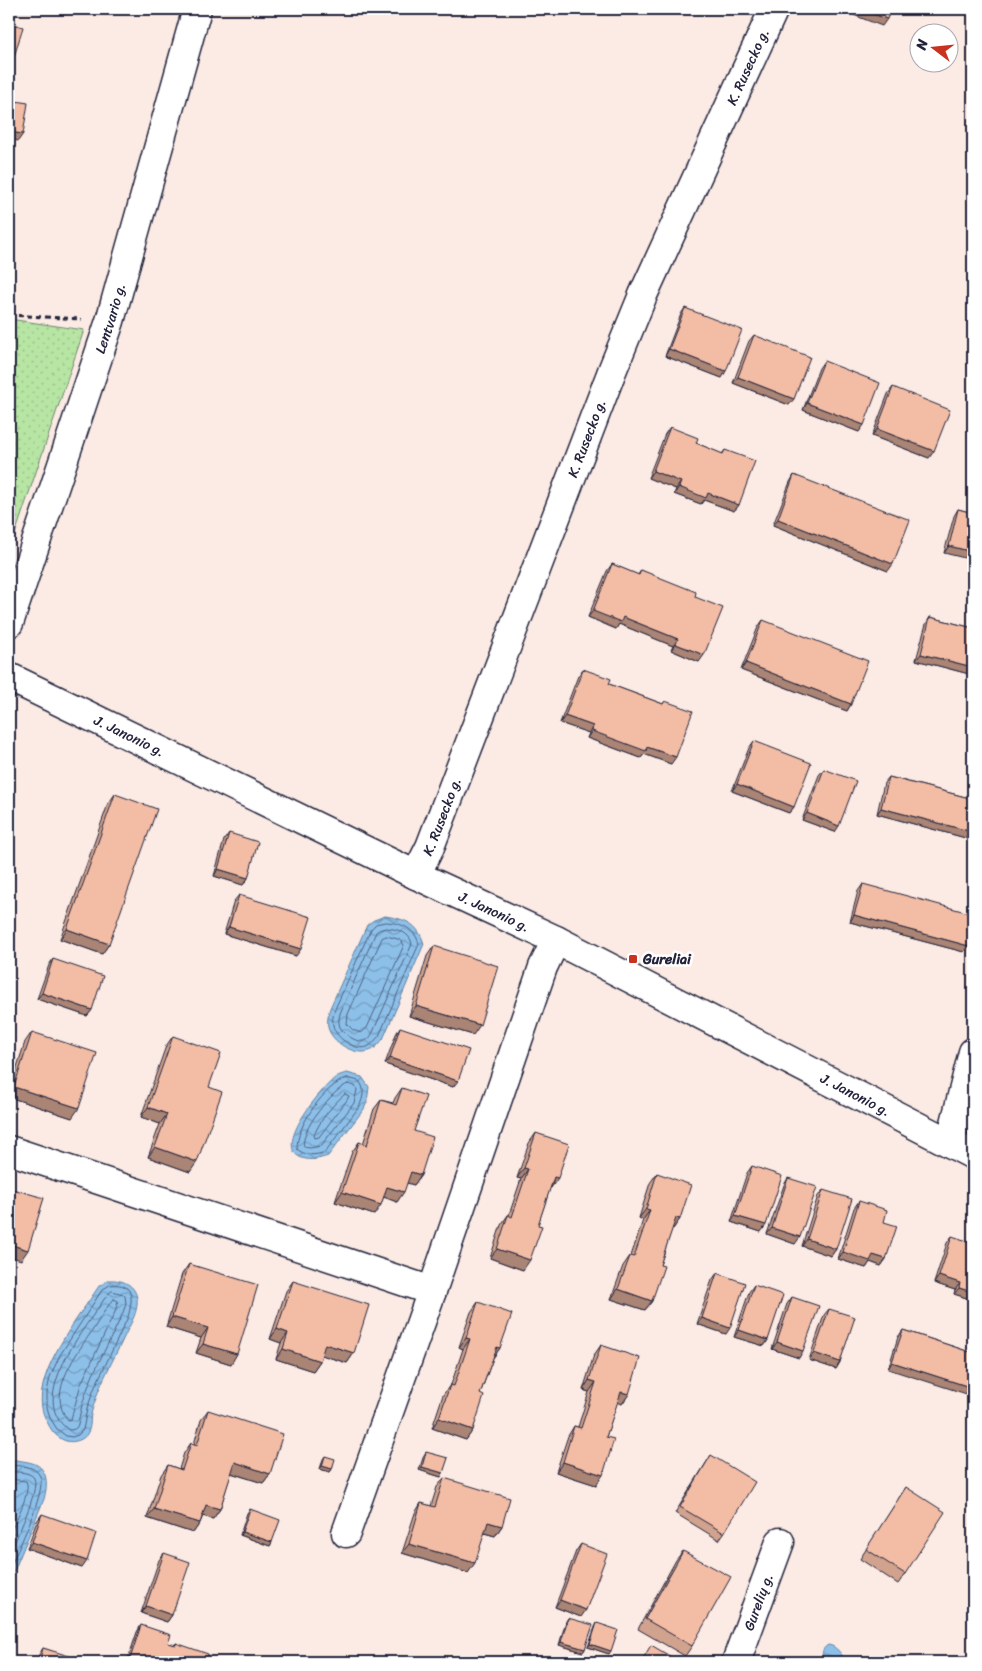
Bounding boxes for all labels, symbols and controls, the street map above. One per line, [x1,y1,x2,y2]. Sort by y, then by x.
north arrow [910,22,960,72]
street label: K. Rusecko g. [719,24,777,110]
text: N [908,36,935,54]
street label: Lentvario g. [88,280,133,357]
street label: K. Rusecko g. [560,395,613,481]
street label: J. Janonio g. [89,708,169,764]
street label: K. Rusecko g. [415,774,469,860]
street label: J. Janonio g. [453,884,534,939]
place label: Gureliai [642,947,692,972]
marker: Gureliai [627,953,639,965]
street label: J. Janonio g. [815,1066,895,1123]
street label: Gurelių g. [737,1570,780,1634]

